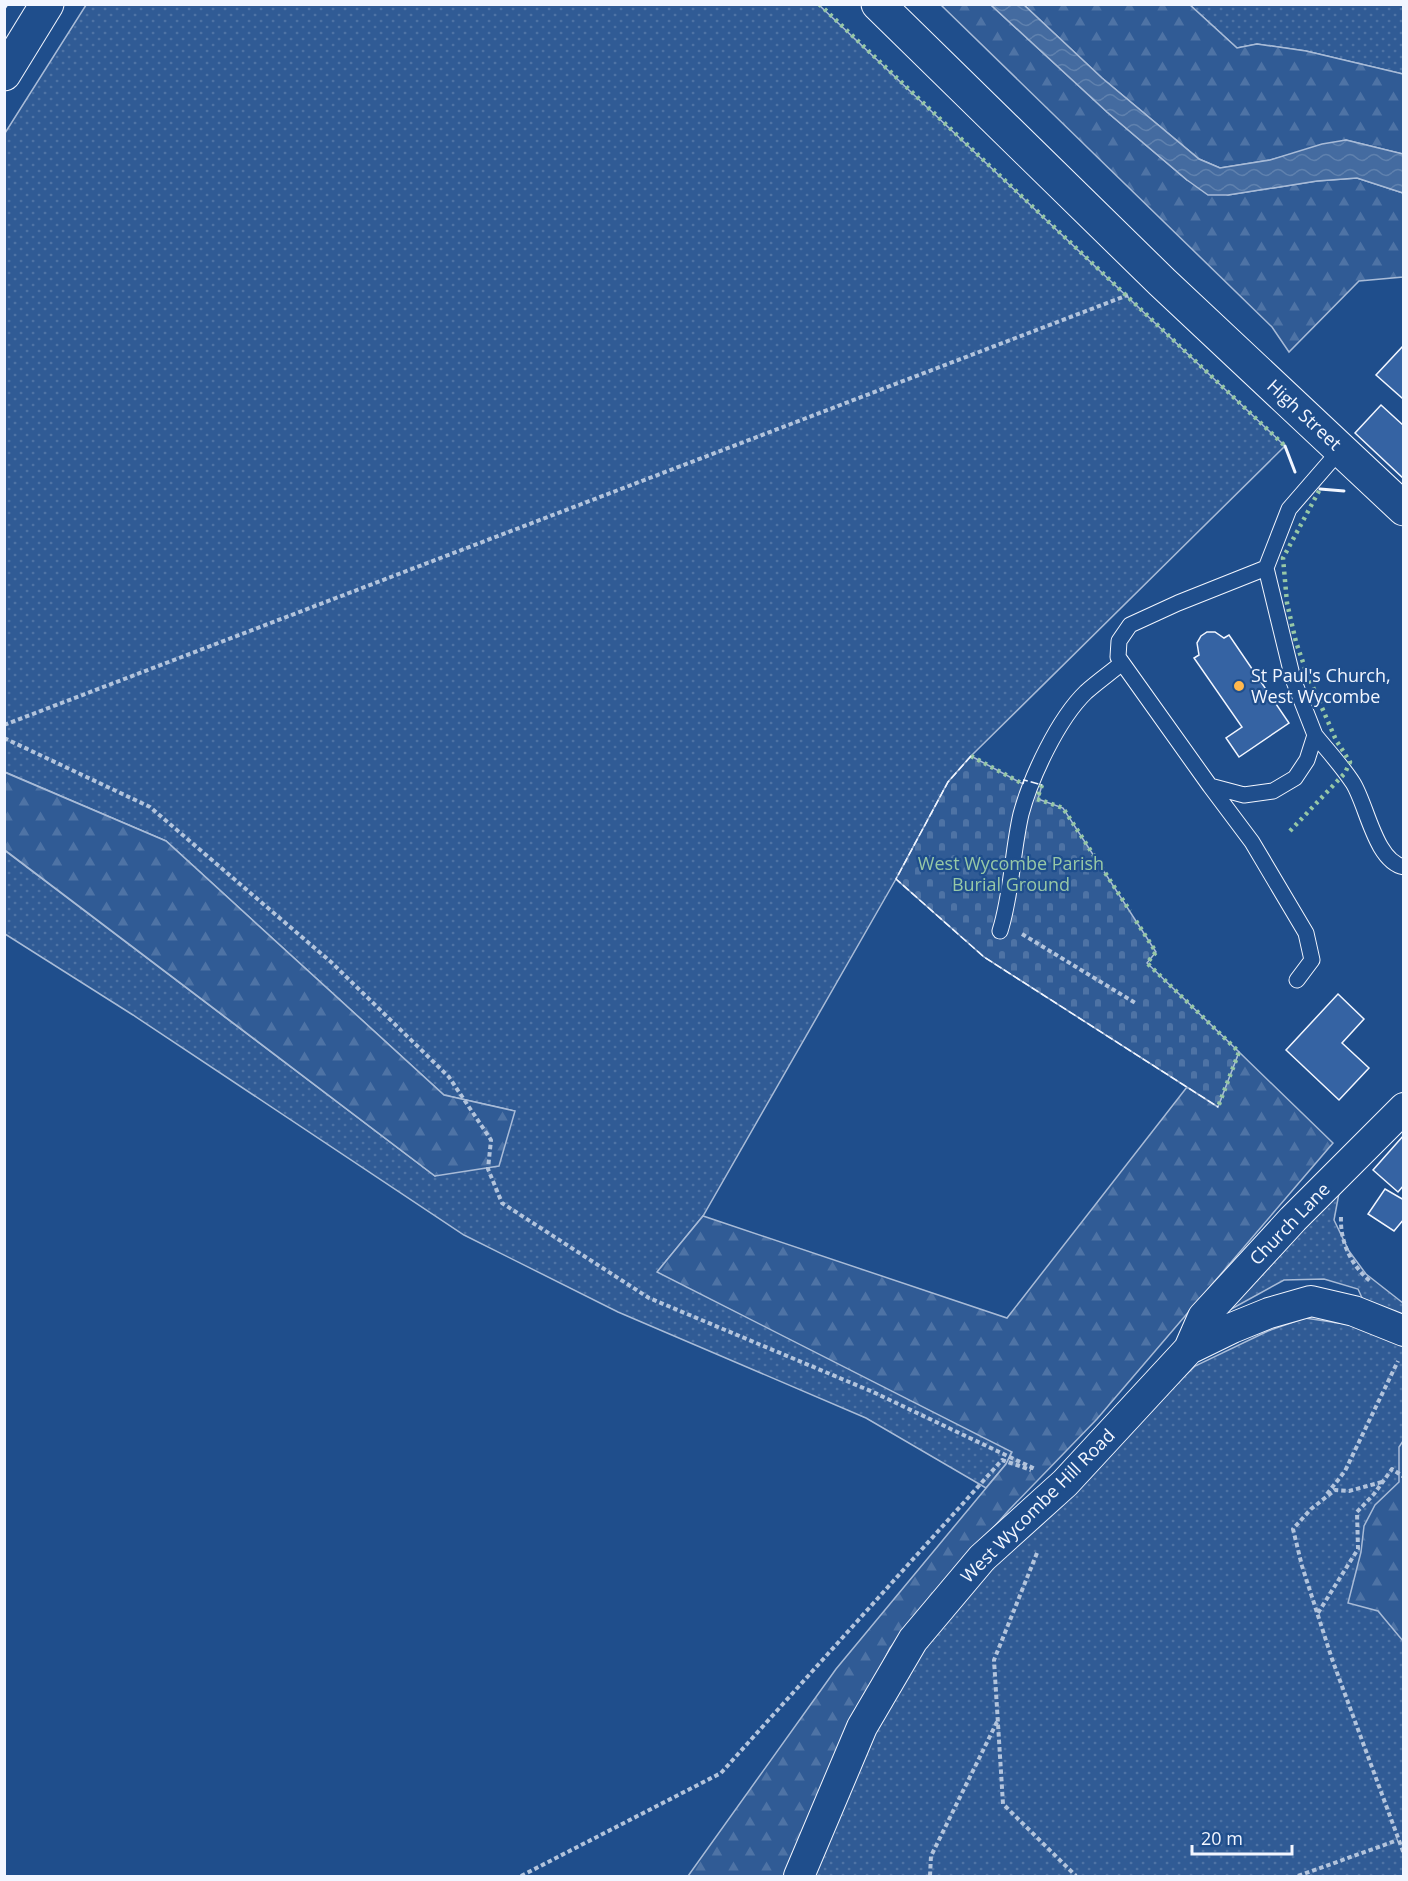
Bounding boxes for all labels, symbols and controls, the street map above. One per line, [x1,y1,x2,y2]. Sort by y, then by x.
street label: High Street [1262,374,1347,455]
place label: St Paul's Church, West Wycombe [1251,663,1391,708]
marker: St Paul's Church, West Wycombe [1232,679,1246,693]
park label: West Wycombe Parish Burial Ground [918,851,1104,896]
street label: Church Lane [1244,1177,1335,1270]
street label: West Wycombe Hill Road [955,1423,1119,1587]
scale bar [1192,1818,1292,1856]
text: 20 m [1201,1826,1243,1850]

